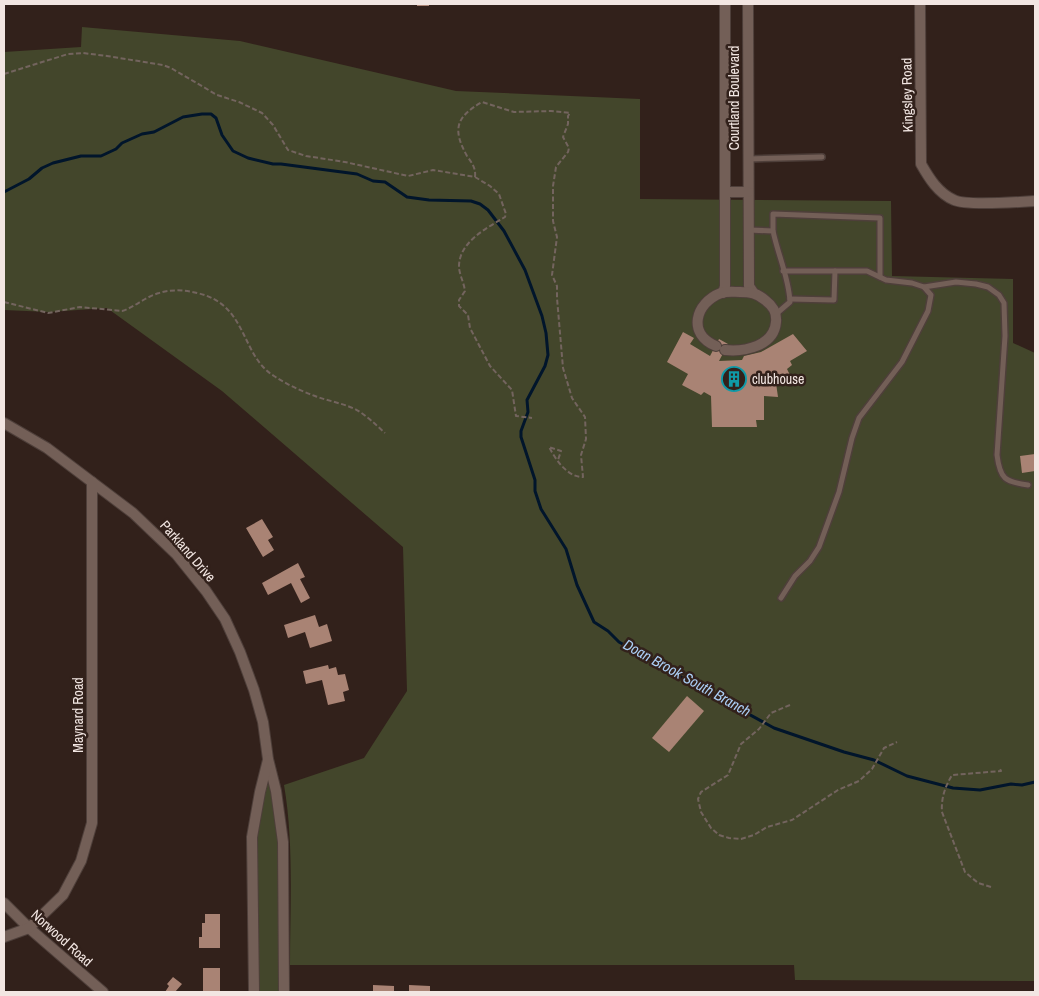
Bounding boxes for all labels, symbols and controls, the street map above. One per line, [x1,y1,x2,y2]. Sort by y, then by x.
street label: Courtland Boulevard [725,46,743,150]
street label: Kingsley Road [897,58,917,132]
building icon: clubhouse [721,366,747,392]
place label: clubhouse [752,370,804,388]
street label: Parkland Drive [156,516,220,586]
water label: Doan Brook South Branch [620,634,755,721]
street label: Maynard Road [69,677,87,753]
street label: Norwood Road [28,906,96,970]

